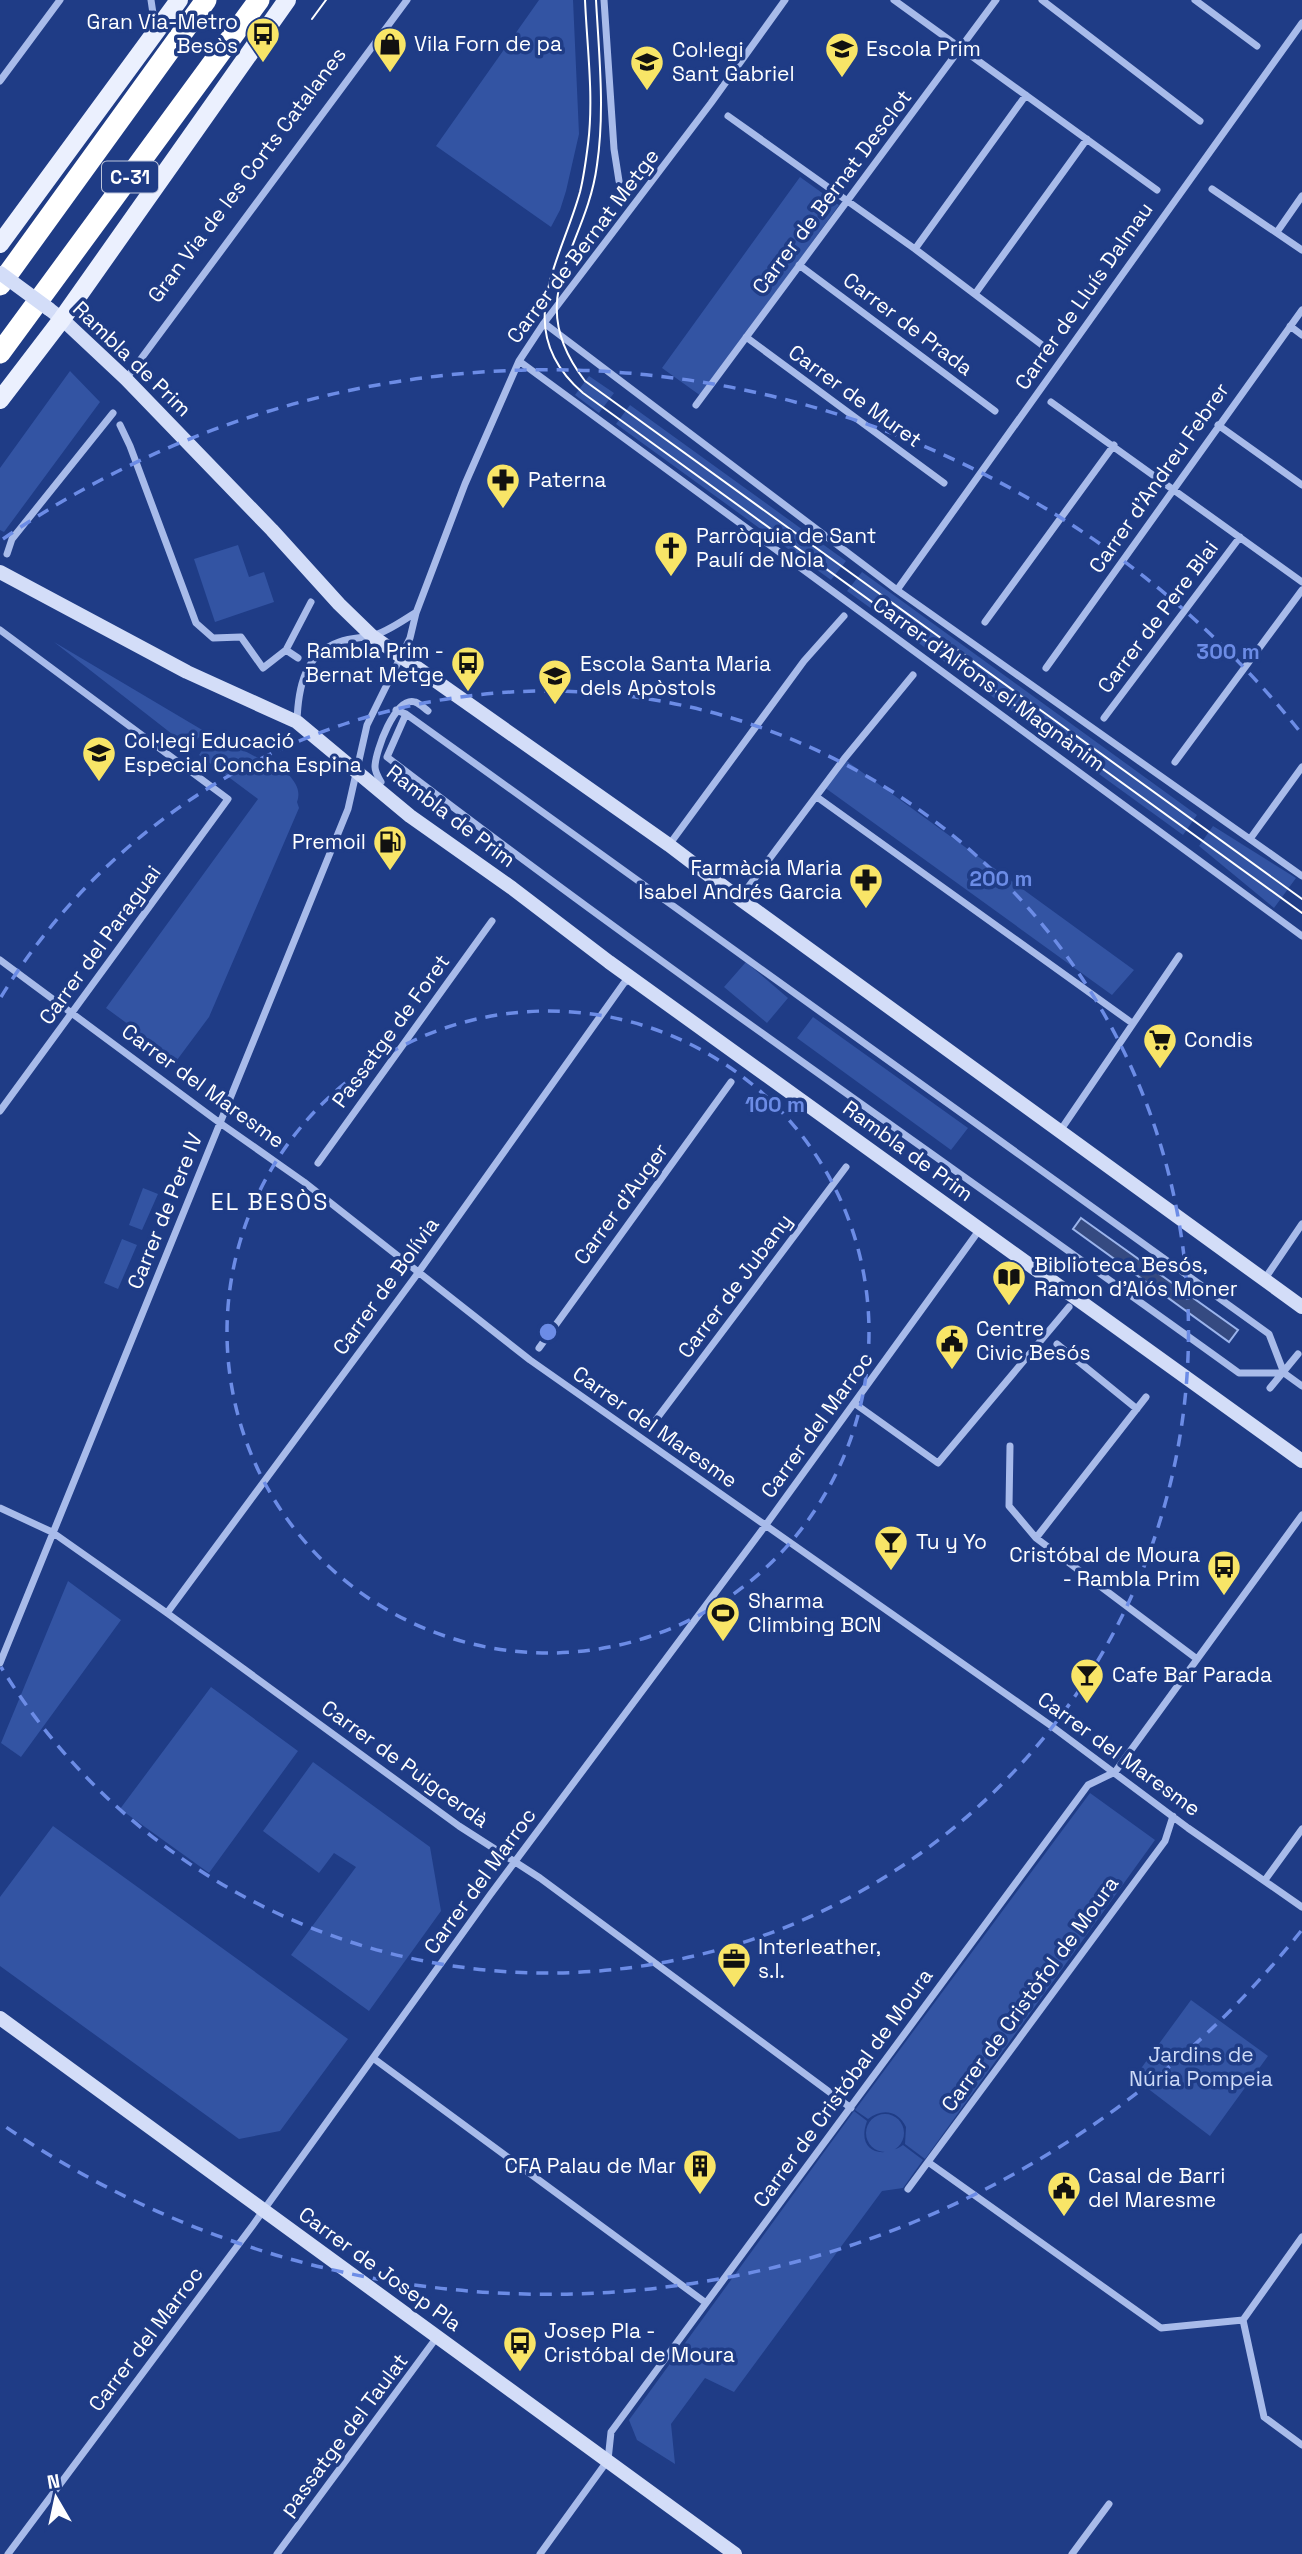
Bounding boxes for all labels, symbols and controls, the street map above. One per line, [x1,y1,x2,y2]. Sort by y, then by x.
place label: Gran Via-Metro Besòs [87,8,238,59]
bus stop icon: Gran Via-Metro Besòs [244,15,282,64]
shop icon: Vila Forn de pa [371,25,409,74]
place label: Vila Forn de pa [414,30,562,57]
school or university icon: Escola Prim [823,30,861,79]
place label: Escola Prim [866,35,981,62]
place label: Col·legi Sant Gabriel [672,36,795,87]
street label: Gran Via de les Corts Catalanes [142,42,352,308]
school or university icon: Col·legi Sant Gabriel [628,43,666,92]
street label: Carrer de Bernat Desclot [746,84,917,299]
street label: Carrer de Bernat Metge [500,143,665,348]
road number: C-31 [102,162,158,192]
street label: Carrer de Lluís Dalmau [1009,197,1159,395]
street label: Carrer de Prada [838,266,979,381]
street label: Rambla de Prim [67,295,197,422]
street label: Carrer de Muret [783,338,927,453]
street label: Carrer d'Andreu Febrer [1083,377,1235,578]
pharmacy icon: Paterna [484,461,522,510]
place label: Paterna [528,466,606,493]
place label: Parròquia de Sant Paulí de Nola [696,522,876,573]
church icon: Parròquia de Sant Paulí de Nola [652,529,690,578]
street label: Carrer de Pere Blai [1091,535,1224,698]
street label: Carrer d'Alfons el Magnànim [868,590,1111,777]
place label: Rambla Prim - Bernat Metge [305,637,444,688]
text: 300 m [1196,638,1260,665]
bus stop icon: Rambla Prim - Bernat Metge [449,644,487,693]
place label: Escola Santa Maria dels Apòstols [580,650,771,701]
school or university icon: Escola Santa Maria dels Apòstols [536,657,574,706]
place label: Col·legi Educació Especial Concha Espina [124,727,362,778]
school or university icon: Col·legi Educació Especial Concha Espina [80,734,118,783]
street label: Rambla de Prim [381,758,521,873]
fuel station icon: Premoil [371,823,409,872]
place label: Premoil [292,828,366,855]
place label: Farmàcia Maria Isabel Andrés Garcia [638,854,842,905]
street label: Carrer del Paraguai [33,860,167,1030]
pharmacy icon: Farmàcia Maria Isabel Andrés Garcia [847,861,885,910]
text: 200 m [970,865,1032,892]
street label: Passatge de Foret [326,949,455,1113]
street label: Carrer del Maresme [116,1017,290,1154]
supermarket icon: Condis [1141,1021,1179,1070]
place label: Condis [1184,1026,1253,1053]
text: 100 m [745,1091,805,1118]
street label: Rambla de Prim [838,1094,979,1207]
street label: Carrer de Pere IV [121,1129,208,1293]
street label: Carrer d'Auger [567,1138,674,1270]
district label: EL BESÒS [211,1187,329,1217]
street label: Carrer de Jubany [671,1208,798,1363]
street label: Carrer de Bolívia [327,1212,445,1360]
place label: Biblioteca Besós, Ramon d'Alós Moner [1034,1251,1238,1302]
library icon: Biblioteca Besós, Ramon d'Alós Moner [990,1258,1028,1307]
place label: Centre Civic Besós [976,1315,1090,1366]
centre of rings [536,1320,560,1344]
public building icon: Centre Civic Besós [933,1322,971,1371]
street label: Carrer del Marroc [754,1346,879,1503]
street label: Carrer del Maresme [568,1360,743,1494]
bar icon: Tu y Yo [872,1523,910,1572]
place label: Tu y Yo [916,1528,987,1555]
place label: Cristóbal de Moura - Rambla Prim [1009,1541,1200,1592]
bus stop icon: Cristóbal de Moura - Rambla Prim [1205,1548,1243,1597]
place label: Sharma Climbing BCN [748,1587,882,1638]
sports icon: Sharma Climbing BCN [704,1594,742,1643]
bar icon: Cafe Bar Parada [1068,1656,1106,1705]
place label: Cafe Bar Parada [1112,1661,1272,1688]
street label: Carrer del Maresme [1032,1685,1206,1822]
street label: Carrer de Puigcerdà [316,1694,494,1833]
street label: Carrer del Marroc [417,1802,542,1959]
street label: Carrer de Cristòfol de Moura [935,1871,1124,2117]
place label: Interleather, s.l. [758,1933,881,1984]
office icon: Interleather, s.l. [715,1940,753,1989]
street label: Carrer de Cristóbal de Moura [747,1963,938,2212]
park label: Jardins de Núria Pompeia [1129,2041,1273,2092]
building icon: CFA Palau de Mar [681,2147,719,2196]
place label: CFA Palau de Mar [505,2152,676,2179]
place label: Casal de Barri del Maresme [1088,2162,1225,2213]
public building icon: Casal de Barri del Maresme [1045,2169,1083,2218]
street label: Carrer de Josep Pla [293,2200,467,2337]
street label: Carrer del Marroc [82,2261,209,2417]
place label: Josep Pla - Cristóbal de Moura [544,2317,735,2368]
bus stop icon: Josep Pla - Cristóbal de Moura [501,2324,539,2373]
street label: passatge del Taulat [274,2348,414,2521]
north arrow [21,2463,91,2533]
text: N [45,2468,62,2495]

